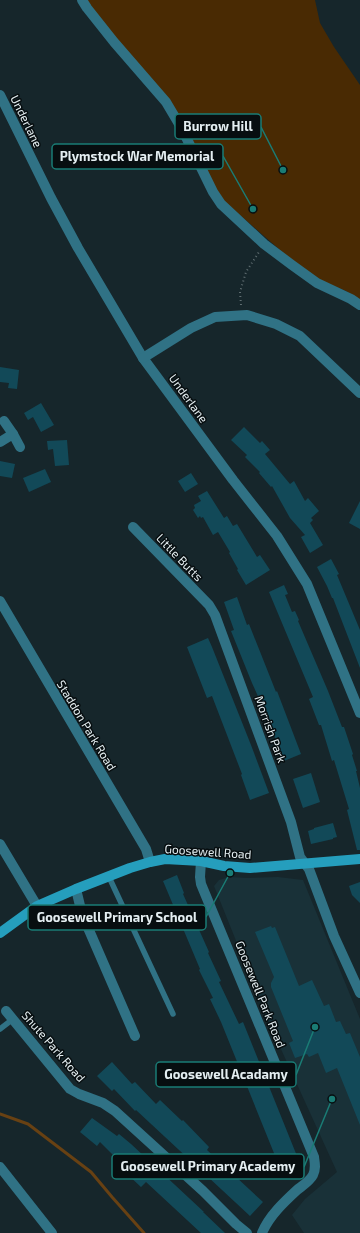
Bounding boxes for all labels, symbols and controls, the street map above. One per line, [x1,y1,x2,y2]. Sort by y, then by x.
street label: Underlane [8,92,46,150]
callout: Burrow Hill [175,114,261,139]
text: Burrow Hill [183,118,253,134]
callout: Plymstock War Memorial [52,144,223,169]
text: Plymstock War Memorial [60,148,215,164]
street label: Underlane [167,371,211,425]
street label: Little Butts [154,530,206,584]
street label: Staddon Park Road [55,677,119,773]
street label: Morrish Park [252,694,290,764]
street label: Goosewell Road [164,841,252,861]
callout: Goosewell Primary School [28,905,206,930]
text: Goosewell Primary School [37,909,198,925]
street label: Goosewell Park Road [233,938,289,1050]
street label: Shute Park Road [20,1008,88,1084]
callout: Goosewell Acadamy [156,1062,296,1087]
text: Goosewell Acadamy [164,1066,288,1082]
callout: Goosewell Primary Academy [112,1154,304,1179]
text: Goosewell Primary Academy [121,1158,296,1174]

